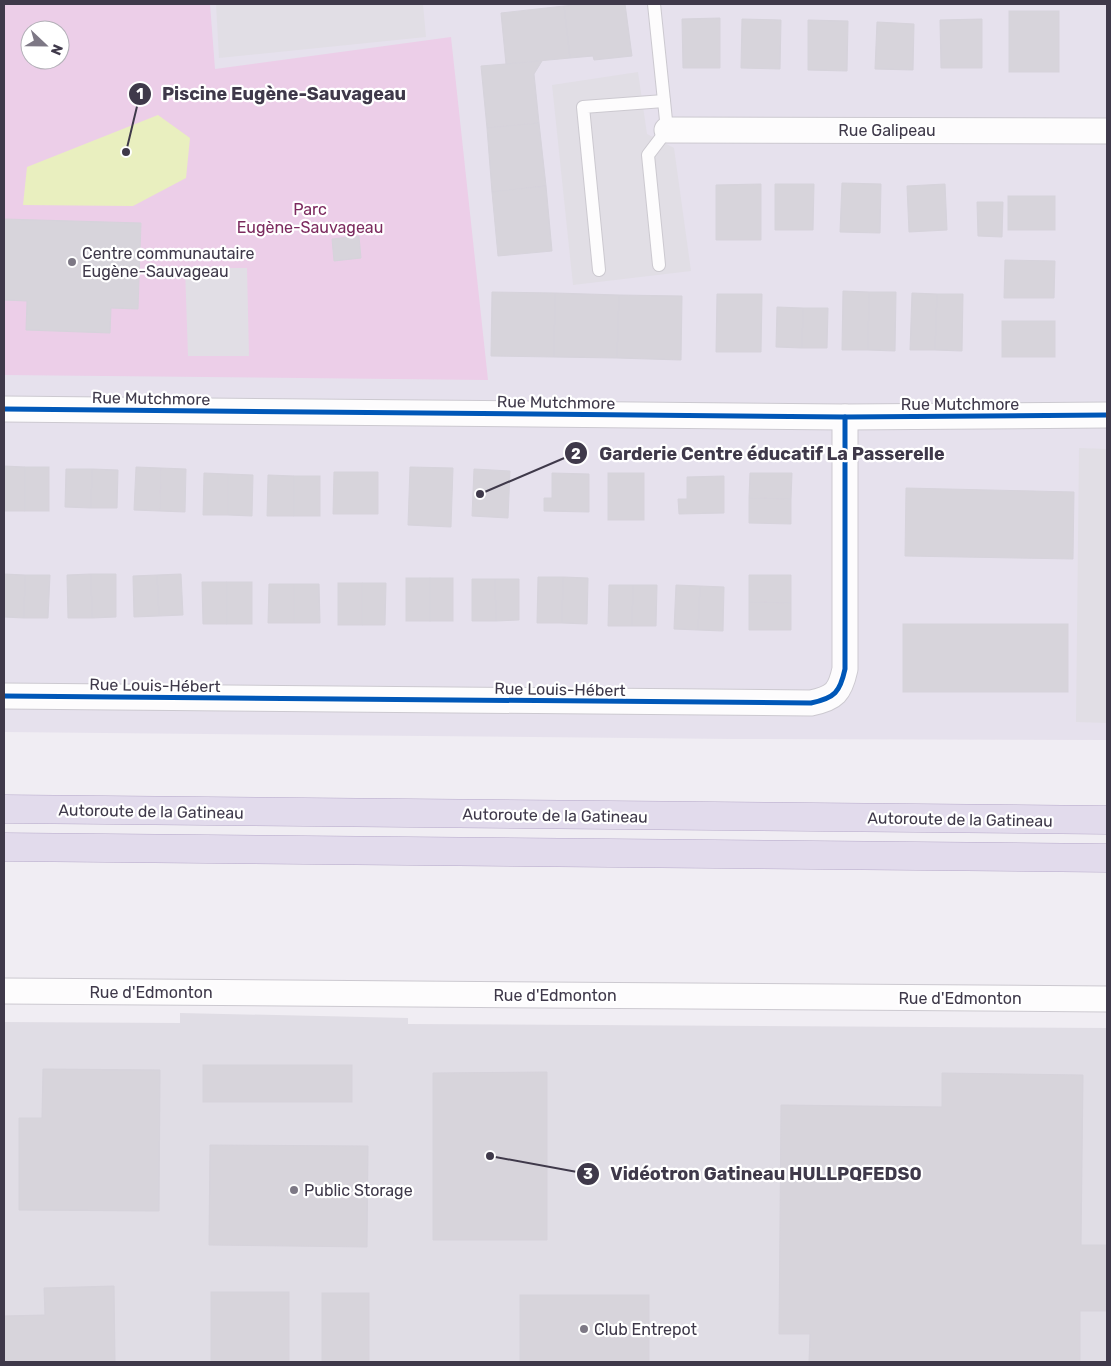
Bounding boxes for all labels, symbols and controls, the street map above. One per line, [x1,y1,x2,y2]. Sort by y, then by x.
north arrow [20,20,70,70]
text: N [47,42,66,58]
callout: Piscine Eugène-Sauvageau [127,77,416,110]
text: Piscine Eugène-Sauvageau [162,83,406,105]
text: 1 [136,85,144,103]
street label: Rue Galipeau [838,121,936,140]
park label: Parc Eugène-Sauvageau [237,200,383,237]
place label: Centre communautaire Eugène-Sauvageau [82,244,254,281]
marker: Centre communautaire Eugène-Sauvageau [66,256,78,268]
street label: Rue Mutchmore [92,388,210,409]
street label: Rue Mutchmore [497,392,615,413]
street label: Rue Mutchmore [901,395,1019,414]
callout: Garderie Centre éducatif La Passerelle [564,437,954,470]
text: Garderie Centre éducatif La Passerelle [599,443,945,465]
text: 2 [571,445,581,463]
street label: Rue Louis-Hébert [89,675,221,696]
street label: Rue Louis-Hébert [494,679,626,700]
street label: Autoroute de la Gatineau [58,800,244,823]
street label: Autoroute de la Gatineau [462,804,648,827]
street label: Autoroute de la Gatineau [867,808,1053,831]
street label: Rue d'Edmonton [89,983,213,1002]
street label: Rue d'Edmonton [493,986,617,1005]
street label: Rue d'Edmonton [898,989,1022,1008]
callout: Vidéotron Gatineau HULLPQFEDS0 [576,1158,932,1191]
text: Vidéotron Gatineau HULLPQFEDS0 [610,1163,922,1185]
text: 3 [583,1165,593,1183]
place label: Public Storage [304,1181,413,1200]
marker: Public Storage [288,1184,300,1196]
place label: Club Entrepot [594,1320,697,1339]
marker: Club Entrepot [578,1323,590,1335]

